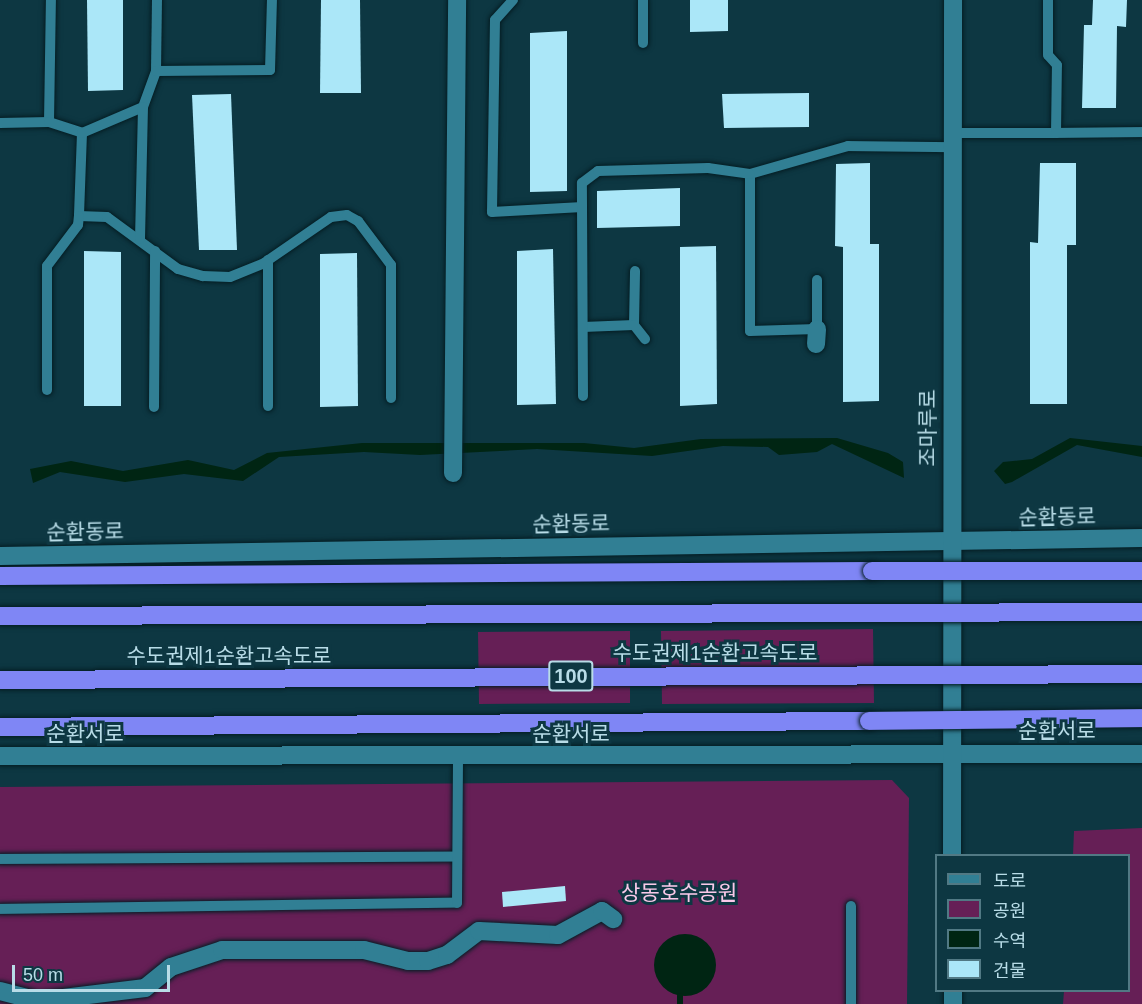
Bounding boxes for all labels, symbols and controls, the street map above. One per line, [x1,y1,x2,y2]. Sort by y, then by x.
street label: 조마루로 [915,389,941,467]
street label: 순환동로 [1018,504,1096,530]
street label: 순환동로 [532,511,610,537]
street label: 순환동로 [46,519,124,545]
street label: 수도권제1순환고속도로 [613,640,817,666]
street label: 수도권제1순환고속도로 [127,643,331,669]
road number: 100 [547,659,595,693]
street label: 순환서로 [1018,718,1096,744]
street label: 순환서로 [46,721,124,747]
street label: 순환서로 [532,721,610,747]
legend [935,854,1130,992]
text: 도로 [993,871,1026,891]
park label: 상동호수공원 [621,880,737,906]
text: 공원 [993,901,1026,921]
text: 수역 [993,931,1026,951]
scale bar [15,953,172,991]
text: 건물 [993,961,1026,981]
text: 50 m [23,965,63,985]

